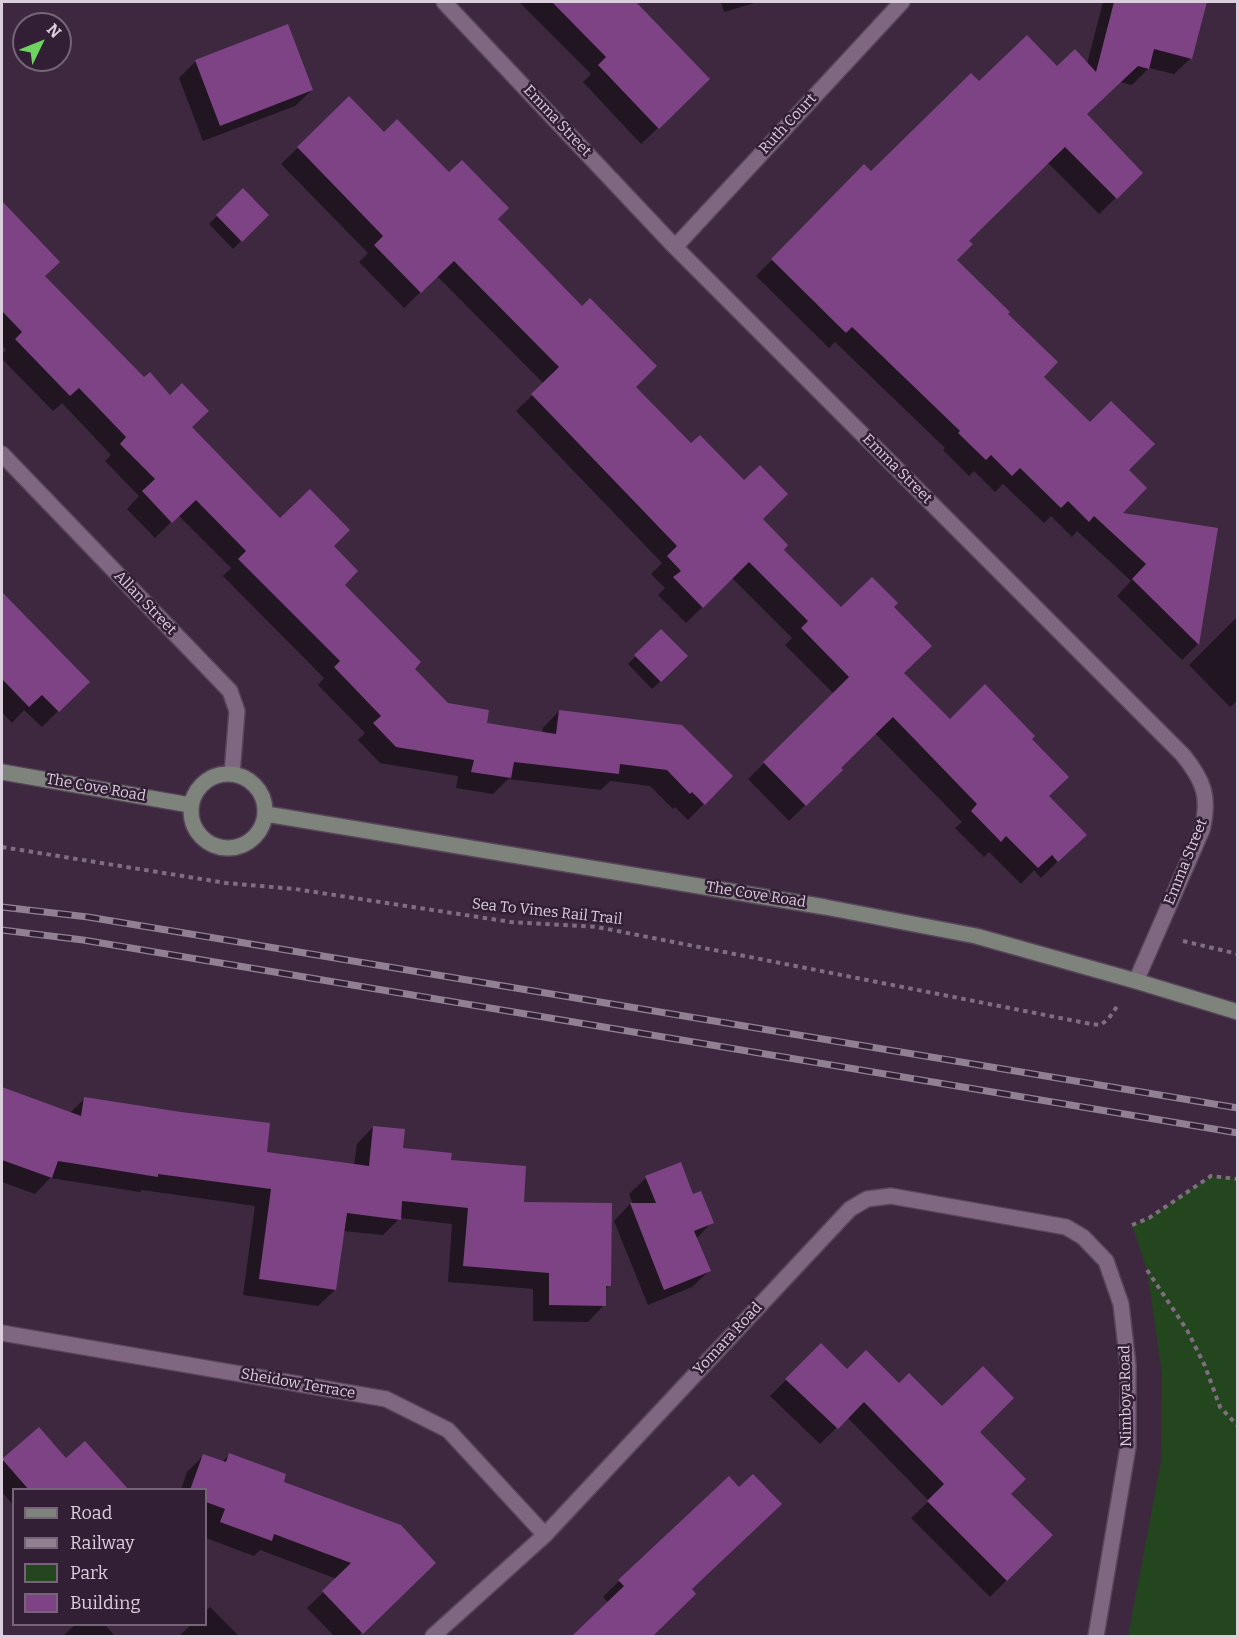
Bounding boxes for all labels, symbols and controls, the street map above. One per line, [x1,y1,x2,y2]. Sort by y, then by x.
north arrow [12,12,72,72]
text: N [43,20,65,42]
street label: Emma Street [519,81,595,161]
street label: Ruth Court [756,90,820,158]
street label: Emma Street [858,430,936,508]
street label: Allan Street [110,567,180,639]
street label: The Cove Road [45,770,147,806]
street label: Emma Street [1161,816,1211,908]
street label: The Cove Road [705,878,807,912]
street label: Sea To Vines Rail Trail [471,895,623,929]
street label: Yomara Road [690,1299,766,1379]
street label: Nimboya Road [1116,1345,1136,1447]
street label: Sheidow Terrace [239,1365,357,1403]
legend [12,1488,207,1626]
text: Road [70,1502,112,1524]
text: Railway [70,1532,134,1554]
text: Park [70,1562,108,1584]
text: Building [70,1592,141,1614]

